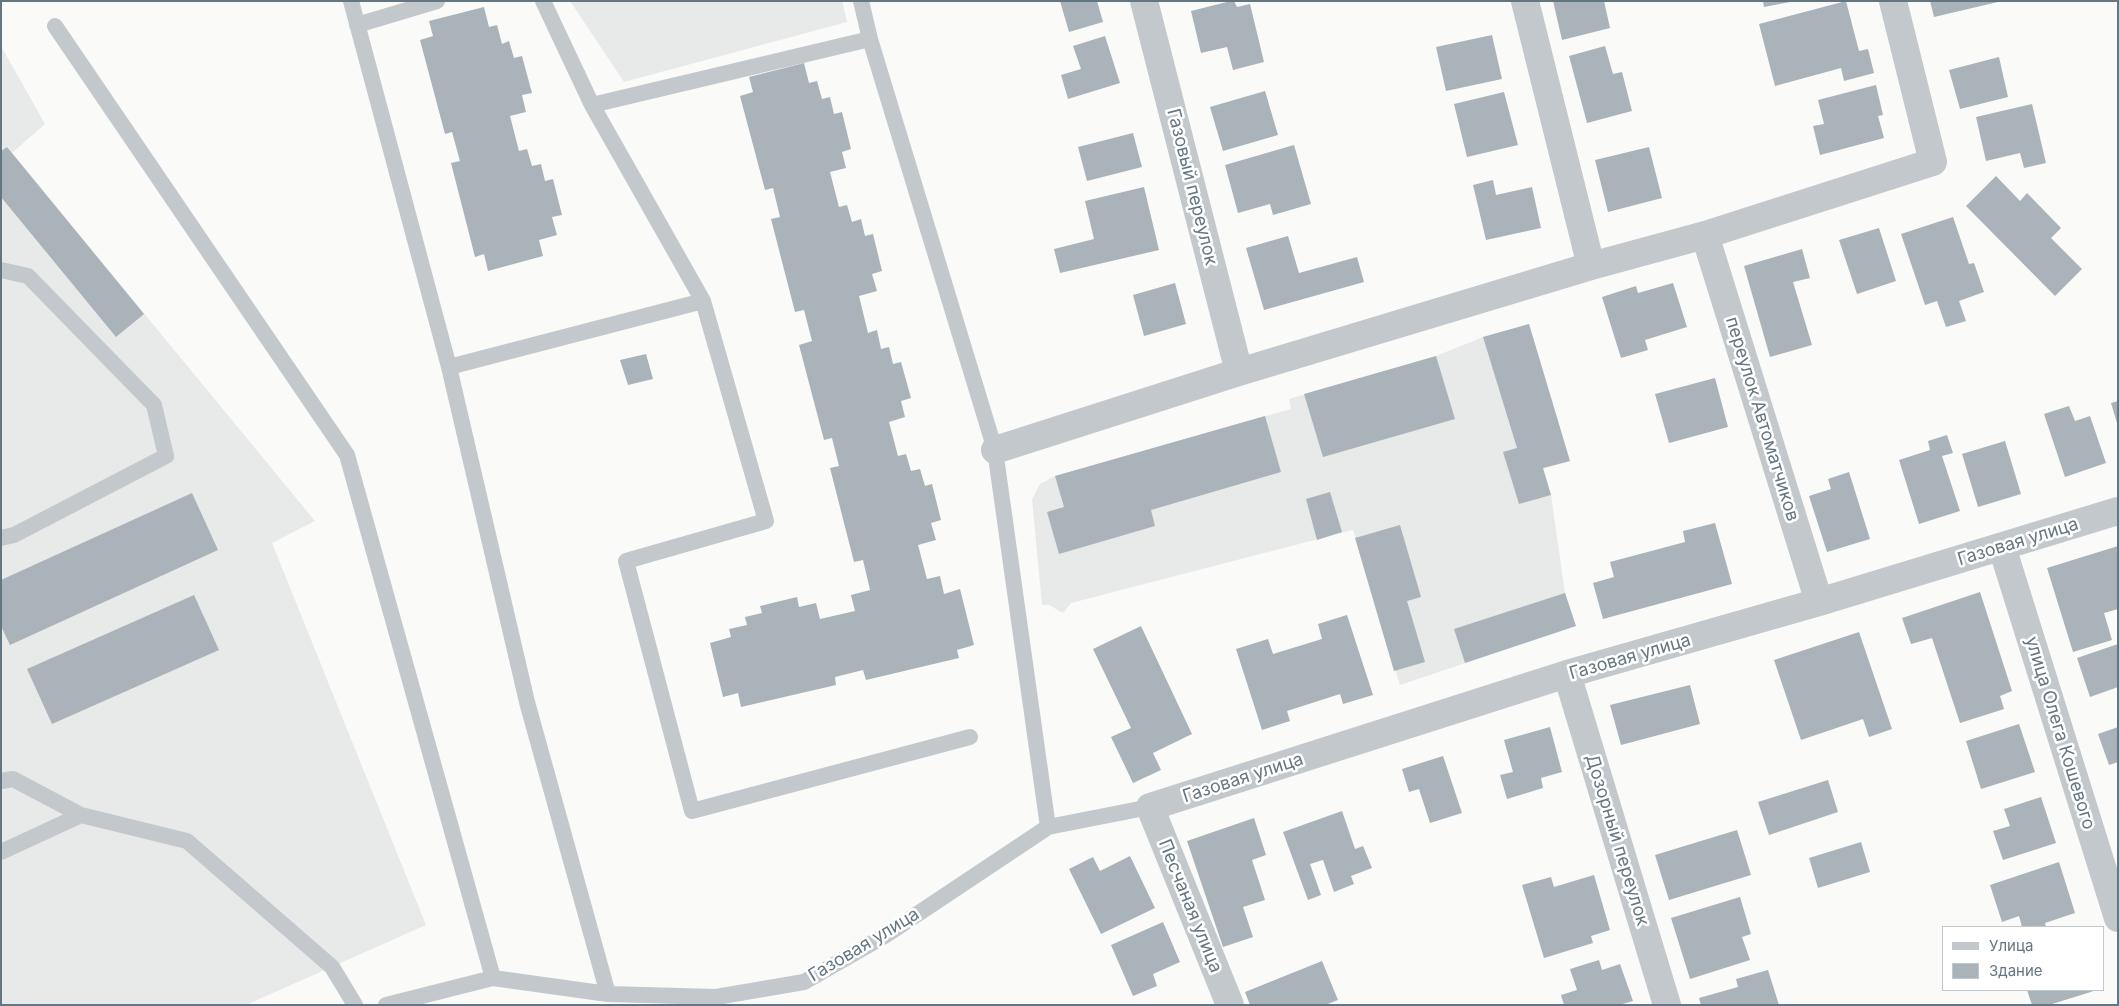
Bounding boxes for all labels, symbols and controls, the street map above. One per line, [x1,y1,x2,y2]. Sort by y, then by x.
street label: Газовый переулок [1162,107,1222,267]
street label: переулок Автоматчиков [1721,314,1803,524]
street label: Газовая улица [1955,513,2081,571]
street label: Газовая улица [1567,629,1693,685]
street label: улица Олега Кошевого [2020,634,2100,832]
street label: Газовая улица [1180,748,1306,808]
street label: Дозорный переулок [1581,752,1653,928]
street label: Песчаная улица [1153,836,1227,976]
street label: Газовая улица [805,903,923,987]
legend [1942,926,2104,991]
text: Улица [1989,936,2033,955]
text: Здание [1989,961,2043,980]

